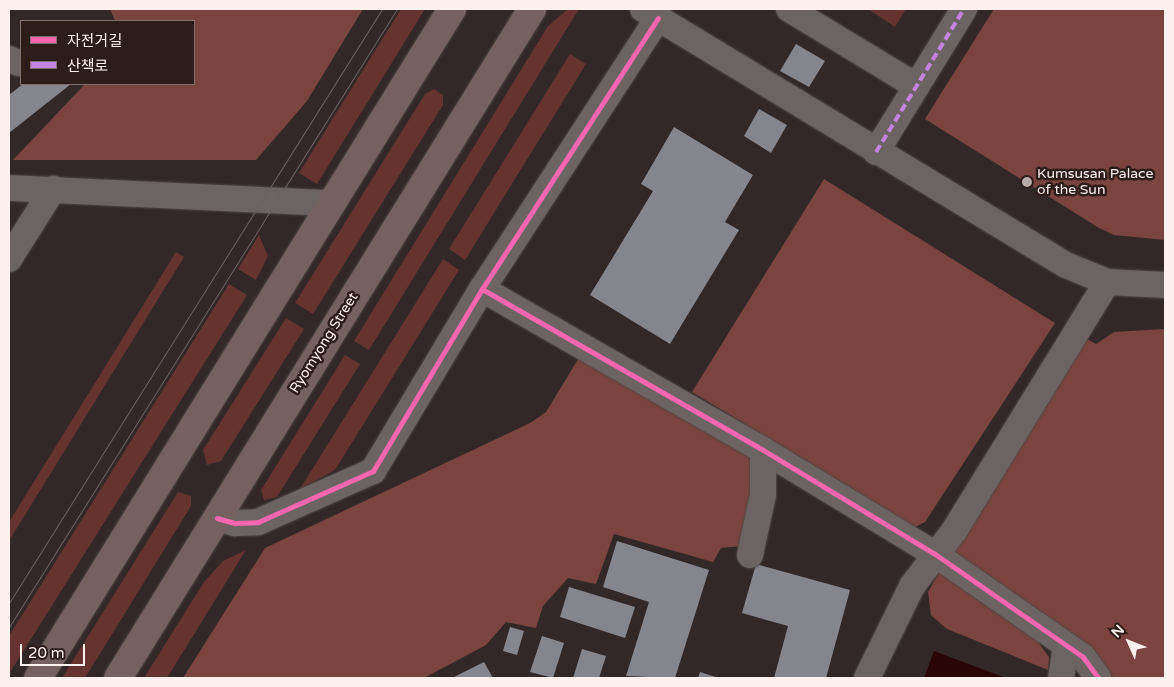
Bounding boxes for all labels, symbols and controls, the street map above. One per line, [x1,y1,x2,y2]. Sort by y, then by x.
legend [20,20,195,85]
text: 자전거길 [67,32,122,50]
text: 산책로 [67,57,108,75]
place label: Kumsusan Palace of the Sun [1037,166,1153,198]
marker: Kumsusan Palace of the Sun [1021,176,1033,188]
street label: Ryomyong Street [286,290,362,396]
north arrow [1104,617,1154,667]
text: N [1108,621,1128,641]
scale bar [22,634,88,666]
text: 20 m [28,644,65,662]

